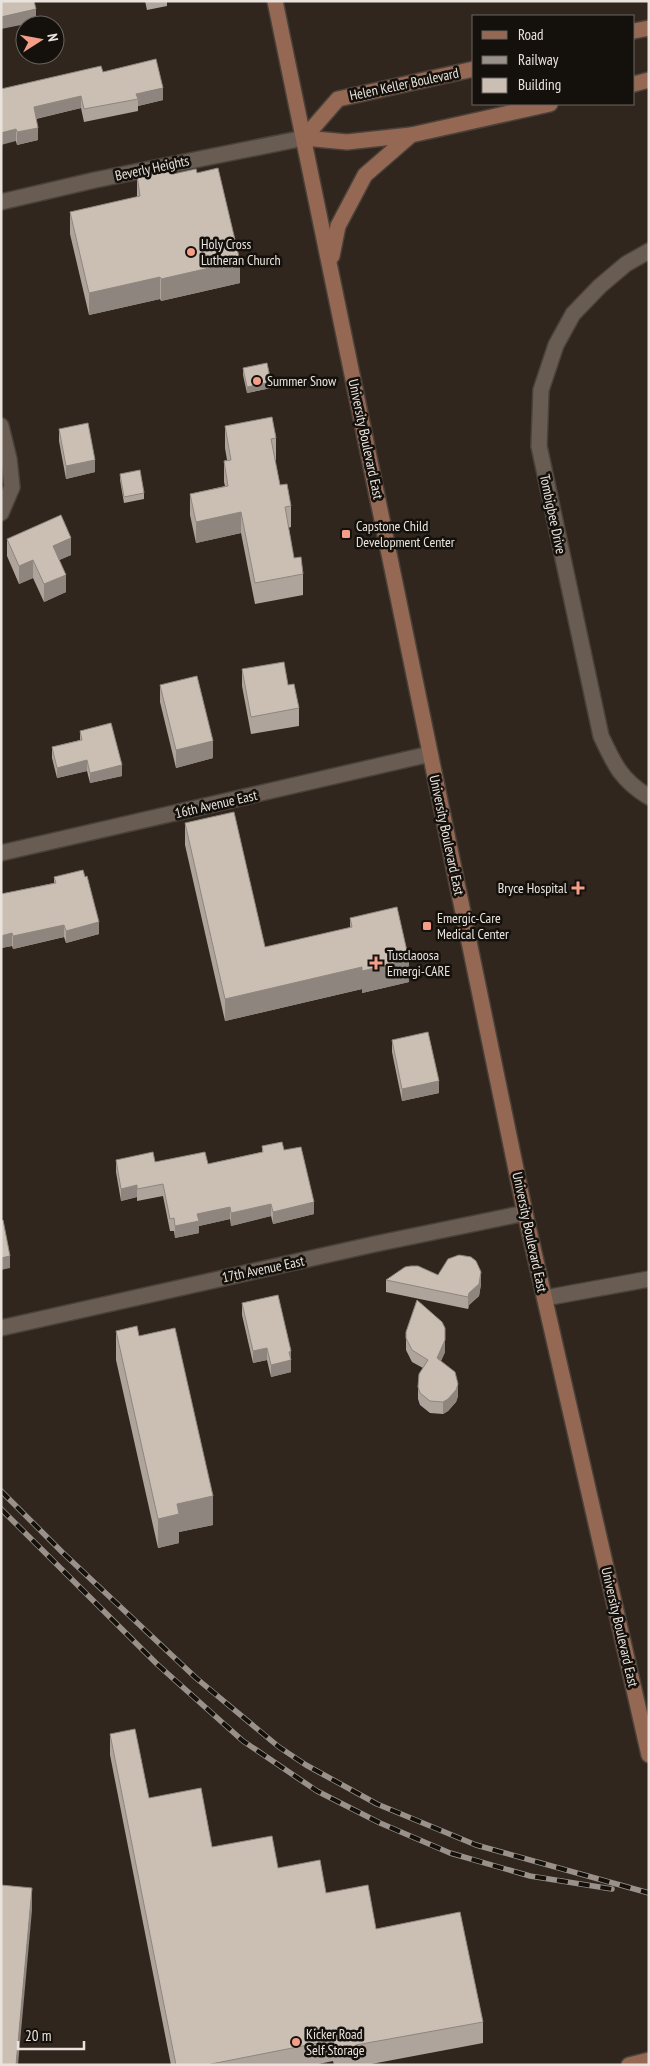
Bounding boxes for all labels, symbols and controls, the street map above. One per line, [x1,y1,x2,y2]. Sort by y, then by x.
north arrow [15,15,65,65]
legend [472,15,635,105]
text: Road [518,25,544,44]
text: N [43,32,62,43]
text: Railway [518,50,559,69]
street label: Helen Keller Boulevard [348,64,460,104]
text: Building [518,75,561,94]
street label: Beverly Heights [113,151,191,185]
place label: Holy Cross Lutheran Church [201,235,281,269]
marker: Holy Cross Lutheran Church [185,246,197,258]
place label: Summer Snow [267,372,337,390]
marker: Summer Snow [251,375,263,387]
street label: University Boulevard East [344,377,388,501]
street label: Tombigbee Drive [536,472,570,556]
place label: Capstone Child Development Center [356,517,455,551]
marker: Capstone Child Development Center [340,528,352,540]
street label: University Boulevard East [425,773,469,897]
street label: 16th Avenue East [173,786,259,822]
place label: Bryce Hospital [498,879,568,897]
marker: Bryce Hospital [571,881,585,895]
place label: Emergic-Care Medical Center [437,909,509,943]
marker: Emergic-Care Medical Center [421,920,433,932]
place label: Tusclaoosa Emergi-CARE [387,946,450,980]
marker: Tusclaoosa Emergi-CARE [369,956,383,970]
street label: University Boulevard East [508,1170,552,1294]
street label: 17th Avenue East [220,1251,306,1286]
street label: University Boulevard East [597,1565,643,1689]
scale bar [18,2018,84,2050]
place label: Kicker Road Self Storage [306,2025,365,2059]
text: 20 m [25,2026,51,2045]
marker: Kicker Road Self Storage [290,2036,302,2048]

